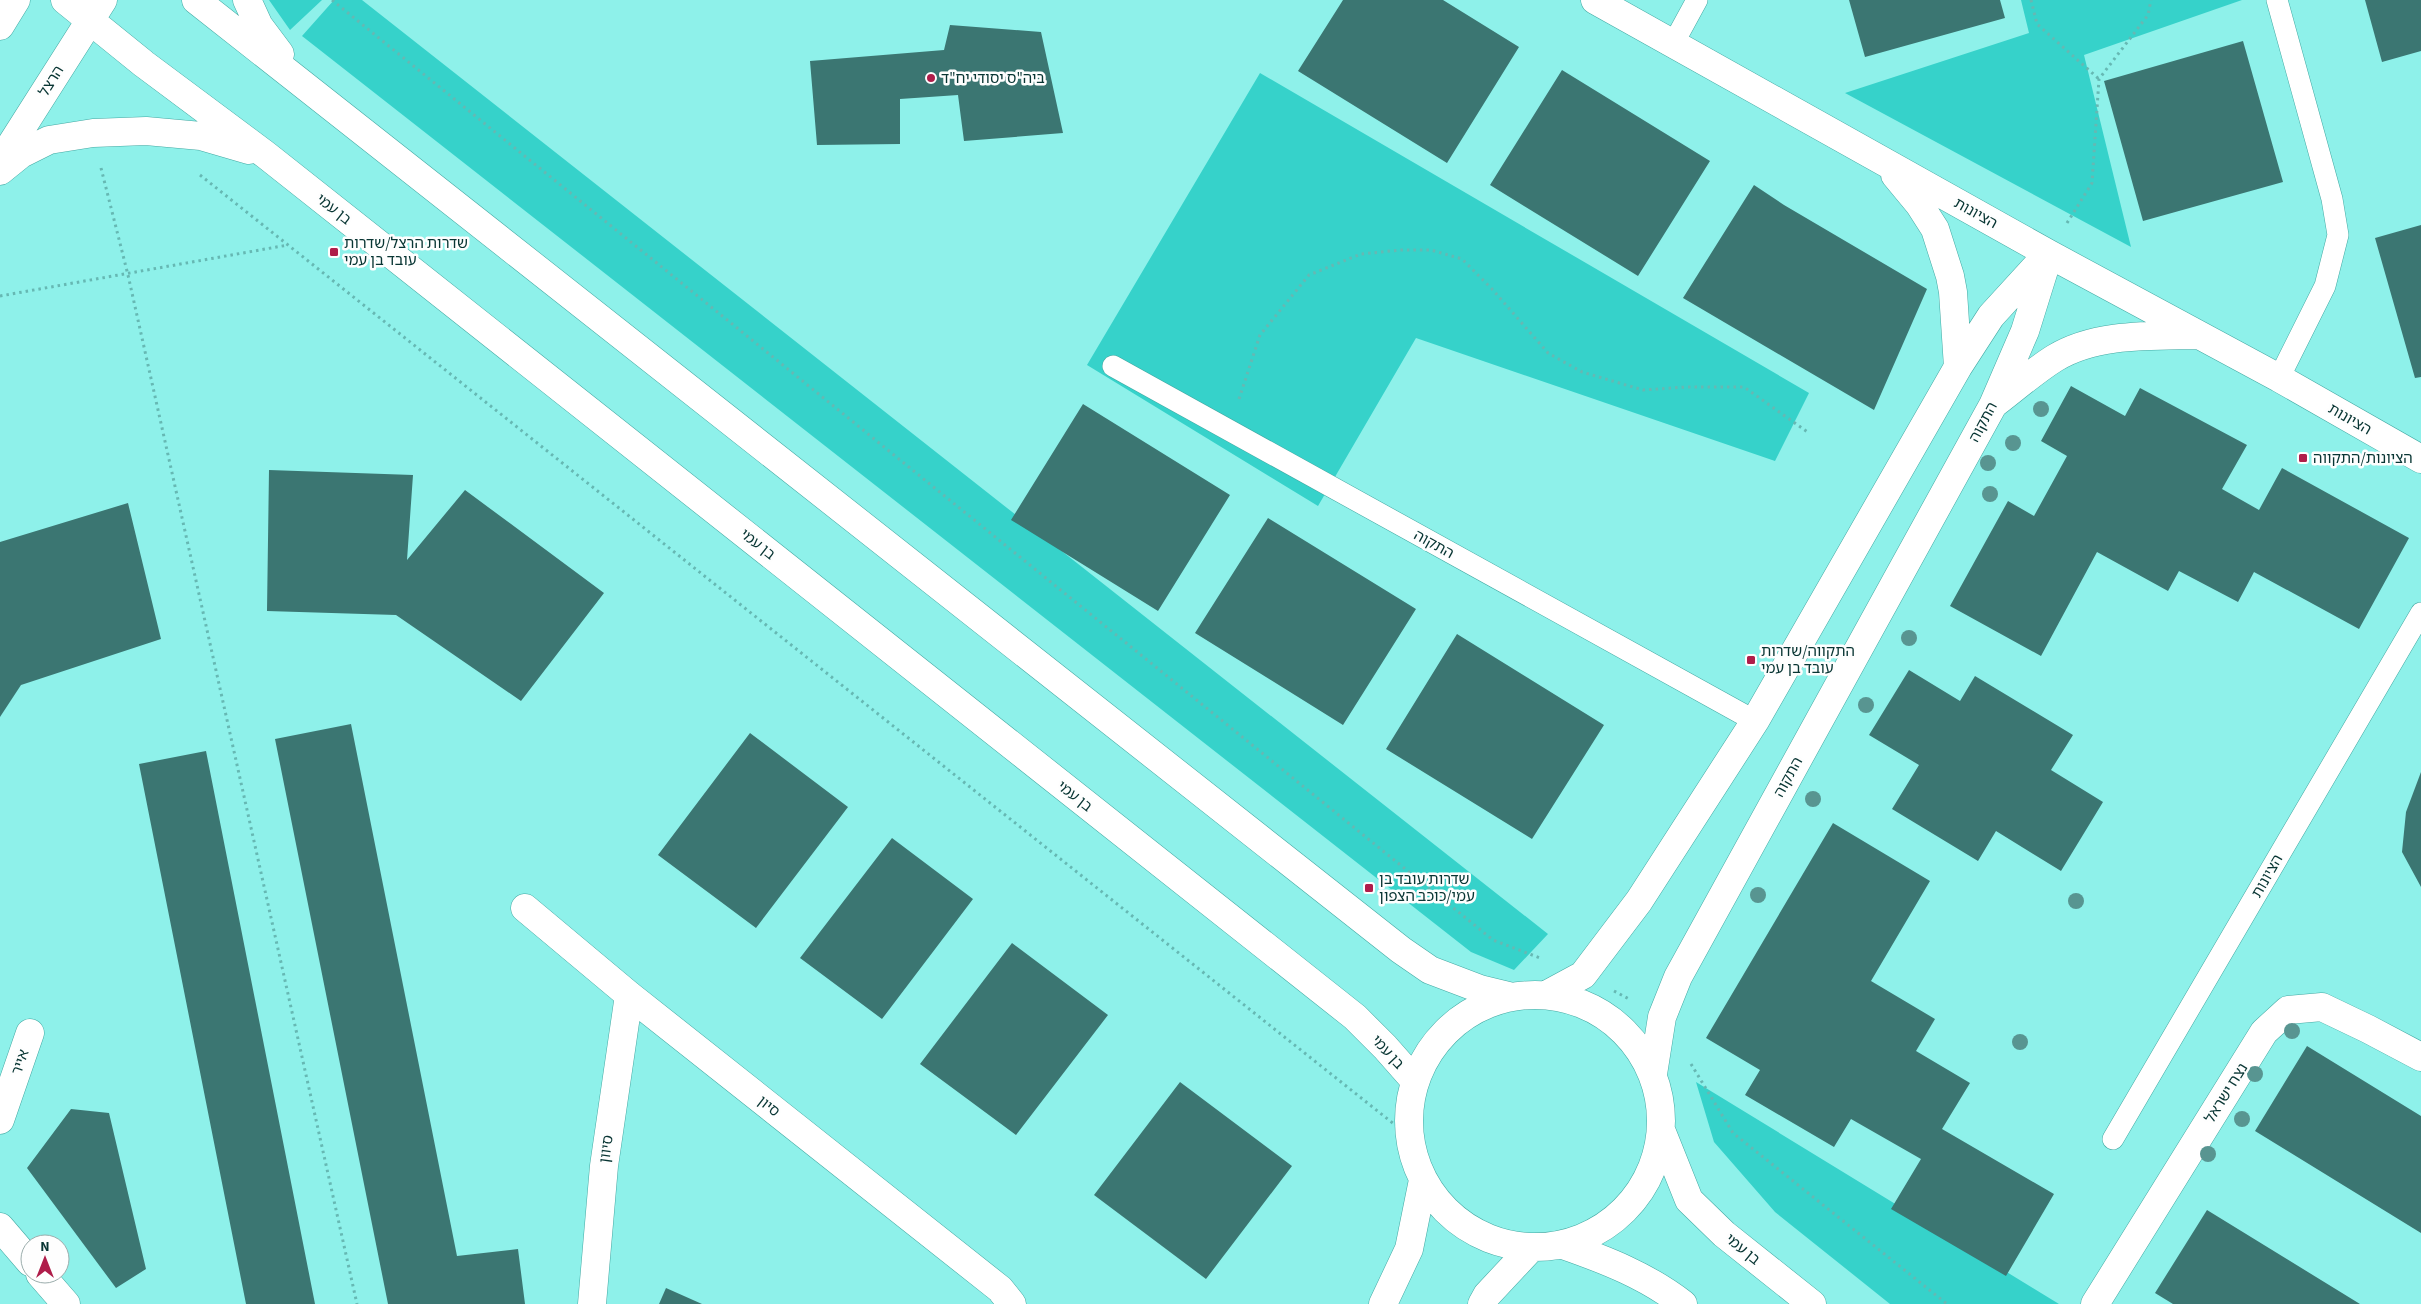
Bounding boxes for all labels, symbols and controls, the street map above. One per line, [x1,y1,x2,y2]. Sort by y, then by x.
street label: הרצל [34,62,69,101]
place label: ביה"ס יסודי יח"ד [941,68,1045,89]
marker: ביה"ס יסודי יח"ד [925,72,937,84]
street label: בן עמי [312,189,356,230]
street label: הציונות [1950,193,2001,234]
place label: שדרות הרצל/שדרות עובד בן עמי [344,233,468,271]
marker: שדרות הרצל/שדרות עובד בן עמי [328,246,340,258]
street label: התקוה [1964,398,2003,446]
street label: הציונות [2324,399,2375,440]
place label: הציונות/התקווה [2313,448,2413,469]
marker: הציונות/התקווה [2297,452,2309,464]
street label: בן עמי [736,524,780,565]
street label: התקוה [1410,525,1458,564]
place label: התקווה/שדרות עובד בן עמי [1761,641,1855,679]
marker: התקווה/שדרות עובד בן עמי [1745,654,1757,666]
street label: התקוה [1769,753,1808,801]
street label: בן עמי [1053,776,1097,817]
street label: הציונות [2247,851,2288,902]
place label: שדרות עובד בן עמי/כוכב הצפון [1379,869,1475,907]
marker: שדרות עובד בן עמי/כוכב הצפון [1363,882,1375,894]
street label: בן עמי [1366,1031,1409,1074]
street label: אייר [6,1047,35,1078]
street label: נצח ישראל [2200,1059,2253,1127]
street label: סיון [753,1091,784,1122]
street label: סיוון [594,1134,619,1164]
street label: בן עמי [1721,1229,1765,1270]
north arrow [20,1234,70,1284]
text: N [40,1237,50,1257]

